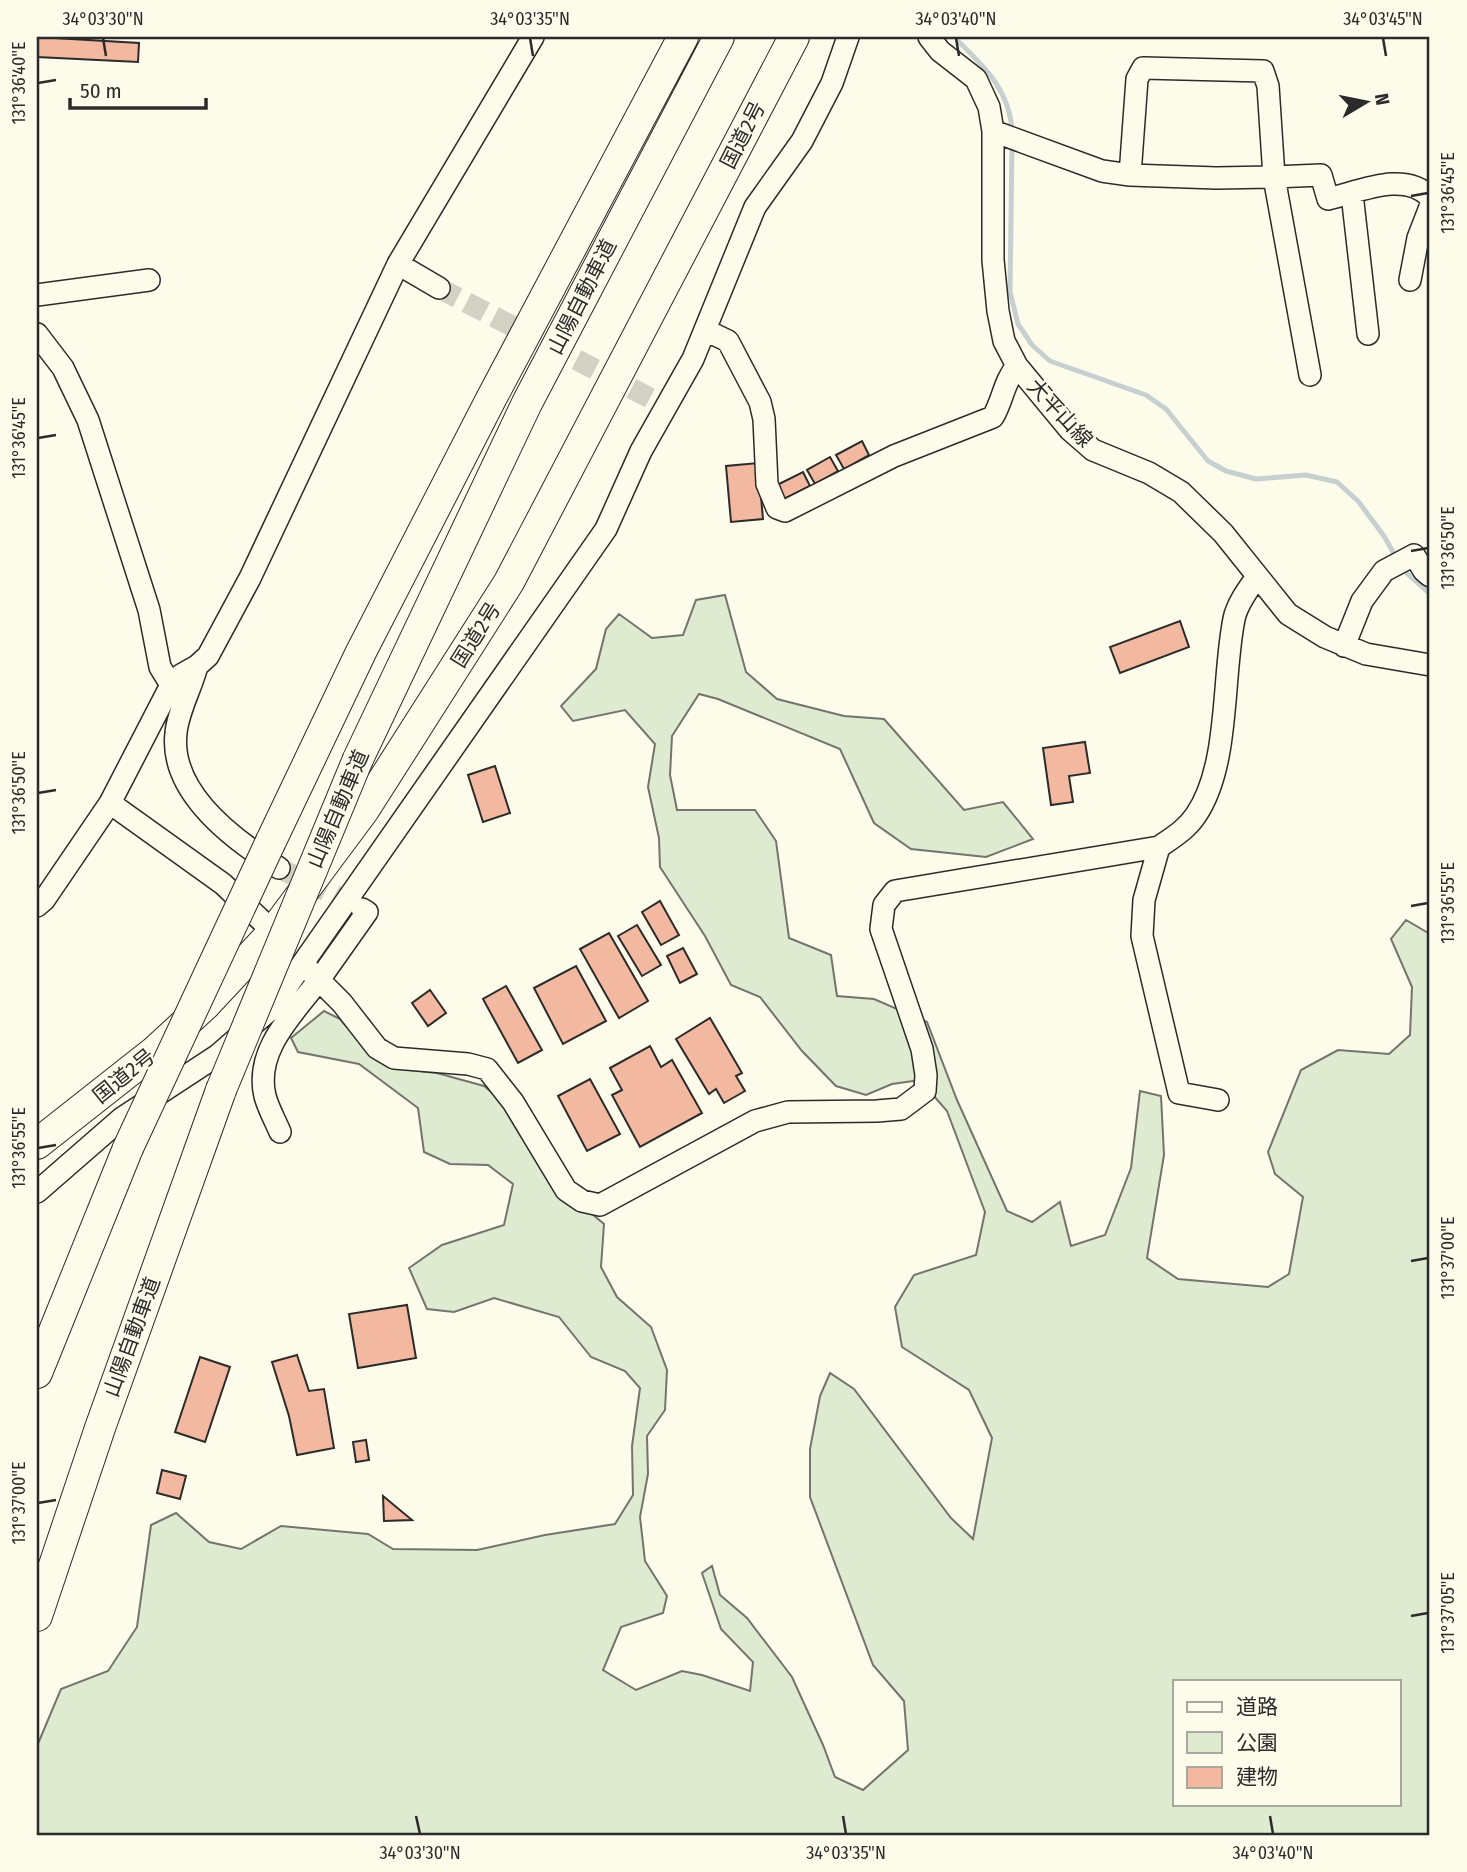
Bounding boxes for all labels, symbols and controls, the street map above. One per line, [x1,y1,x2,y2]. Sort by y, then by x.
text: 34°03'30"N [62,8,144,30]
text: 34°03'35"N [490,8,570,30]
text: 34°03'40"N [915,8,997,30]
text: 34°03'45"N [1343,8,1423,30]
text: 131°36'40"E [8,42,30,124]
scale bar [70,66,206,110]
north arrow [1330,66,1400,136]
text: 50 m [80,78,122,104]
text: N [1370,92,1395,107]
street label: 国道2号 [715,97,771,173]
text: 131°36'45"E [1437,152,1459,234]
street label: 山陽自動車道 [542,235,622,359]
street label: 大平山線 [1022,373,1098,453]
text: 131°36'45"E [8,397,30,479]
text: 131°36'50"E [1437,506,1459,590]
street label: 国道2号 [446,597,506,673]
street label: 山陽自動車道 [301,746,375,872]
text: 131°36'50"E [8,751,30,835]
text: 131°36'55"E [1437,862,1459,944]
street label: 国道2号 [88,1043,160,1109]
text: 131°36'55"E [8,1107,30,1189]
text: 131°37'00"E [1437,1217,1459,1299]
street label: 山陽自動車道 [98,1273,166,1401]
text: 131°37'00"E [8,1462,30,1544]
text: 131°37'05"E [1437,1572,1459,1654]
legend [1173,1680,1400,1806]
text: 道路 [1236,1694,1278,1720]
text: 公園 [1236,1730,1278,1756]
text: 建物 [1236,1764,1278,1790]
text: 34°03'30"N [379,1842,461,1864]
text: 34°03'35"N [806,1842,886,1864]
text: 34°03'40"N [1232,1842,1314,1864]

